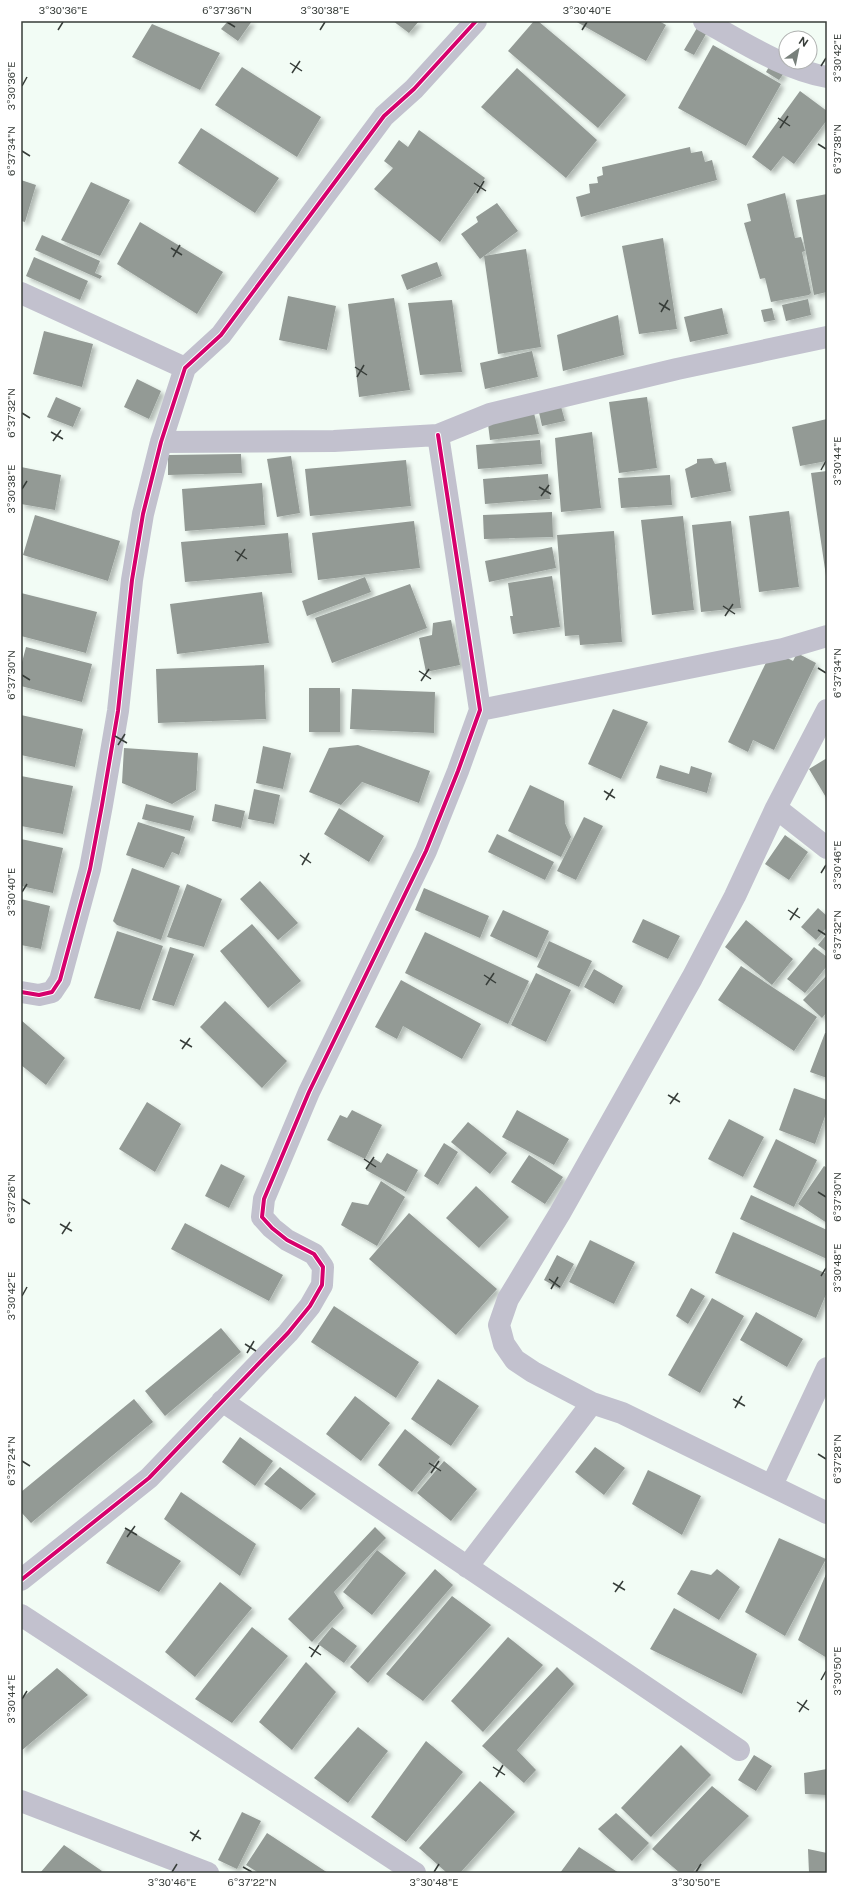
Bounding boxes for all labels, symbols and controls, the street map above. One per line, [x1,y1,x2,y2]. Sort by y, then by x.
text: 3°30'36"E [39,4,87,16]
text: 6°37'36"N [202,4,252,16]
text: 3°30'38"E [301,4,349,16]
text: 3°30'40"E [563,4,611,16]
north arrow [778,30,818,70]
text: N [797,34,810,49]
text: 3°30'42"E [831,34,843,82]
text: 3°30'36"E [5,62,17,110]
text: 6°37'38"N [831,124,843,174]
text: 6°37'34"N [5,126,17,176]
text: 6°37'32"N [5,388,17,438]
text: 3°30'44"E [831,437,843,485]
text: 3°30'38"E [5,465,17,513]
text: 6°37'34"N [831,648,843,698]
text: 6°37'30"N [5,650,17,700]
text: 3°30'46"E [831,841,843,889]
text: 3°30'40"E [5,868,17,916]
text: 6°37'32"N [831,910,843,960]
text: 6°37'30"N [831,1172,843,1222]
text: 6°37'26"N [5,1174,17,1224]
text: 3°30'48"E [831,1244,843,1293]
text: 3°30'42"E [5,1272,17,1320]
text: 6°37'28"N [831,1434,843,1484]
text: 6°37'24"N [5,1436,17,1486]
text: 3°30'50"E [831,1647,843,1695]
text: 3°30'44"E [5,1675,17,1723]
text: 3°30'46"E [148,1876,196,1888]
text: 6°37'22"N [227,1876,277,1888]
text: 3°30'48"E [410,1876,459,1888]
text: 3°30'50"E [672,1876,720,1888]

